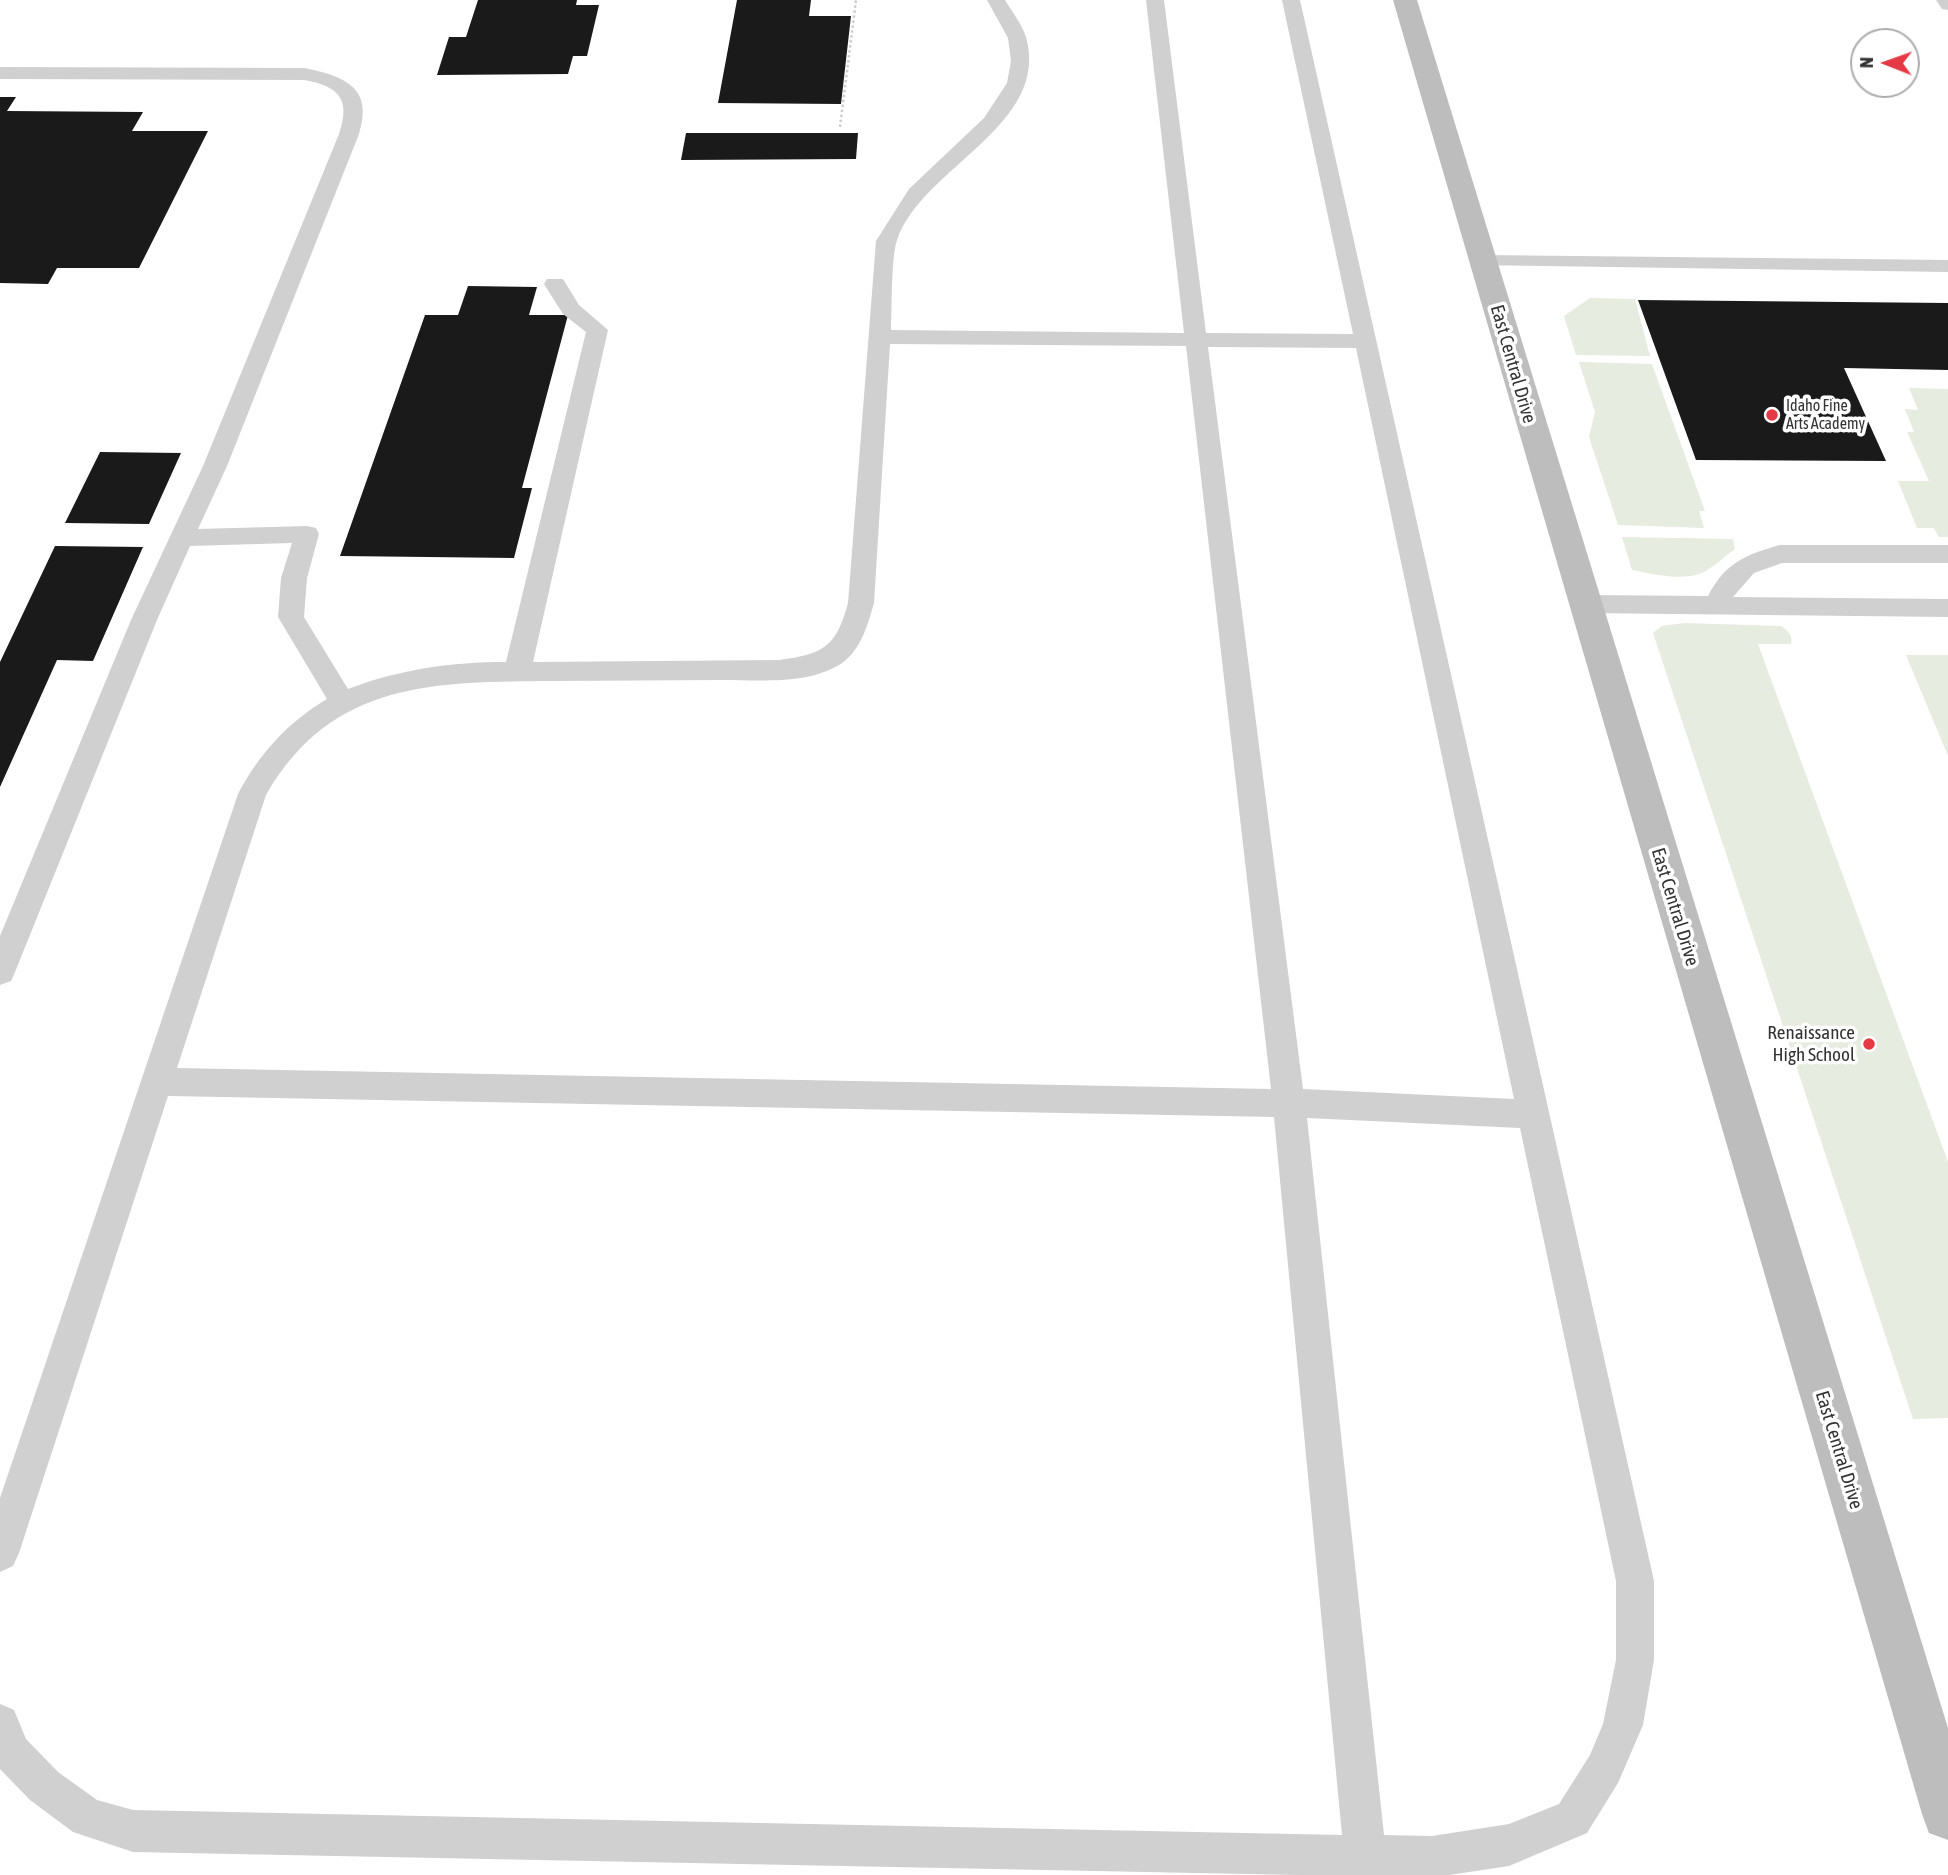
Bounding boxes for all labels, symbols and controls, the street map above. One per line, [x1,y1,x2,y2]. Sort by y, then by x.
north arrow [1850,28,1920,98]
text: N [1855,57,1877,68]
street label: East Central Drive [1485,302,1541,426]
place label: Idaho Fine Arts Academy [1786,396,1865,434]
marker: Idaho Fine Arts Academy [1764,407,1780,423]
street label: East Central Drive [1646,845,1704,969]
place label: Renaissance High School [1767,1022,1855,1066]
marker: Renaissance High School [1861,1036,1877,1052]
street label: East Central Drive [1810,1388,1868,1512]

